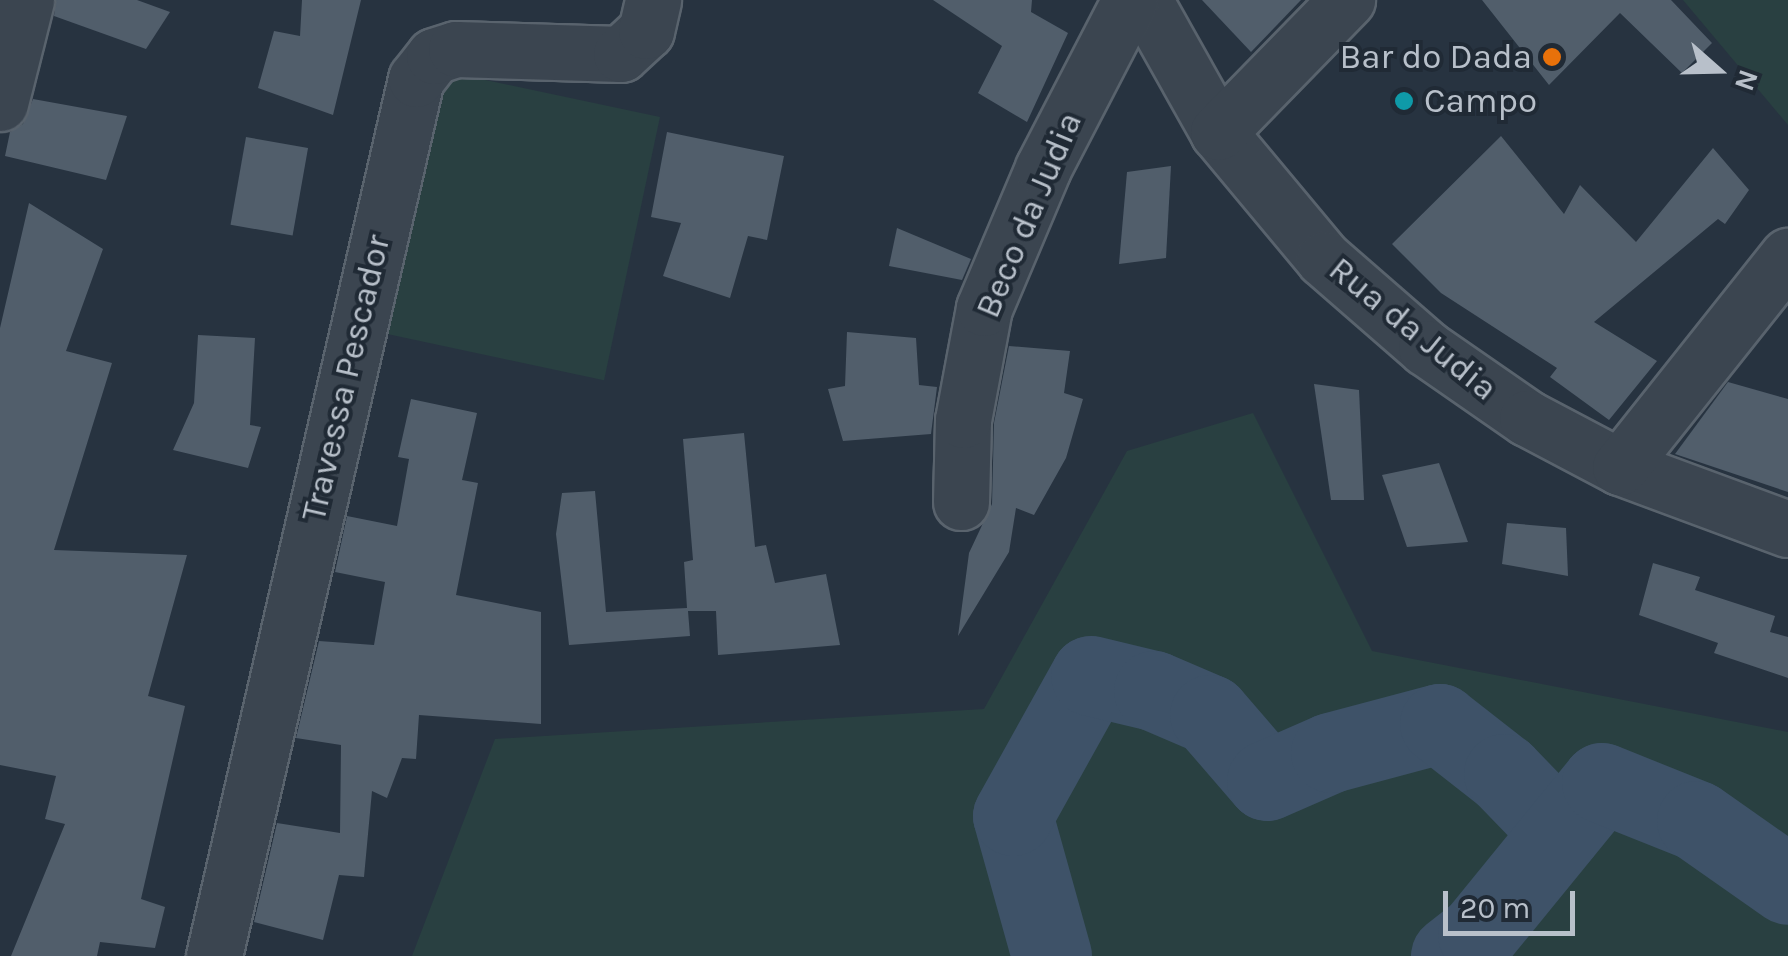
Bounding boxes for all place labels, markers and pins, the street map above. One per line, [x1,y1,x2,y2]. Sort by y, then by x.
place label: Bar do Dada [1339,36,1532,78]
marker: Bar do Dada [1541,46,1563,68]
place label: Campo [1424,80,1537,122]
marker: Campo [1393,90,1415,112]

